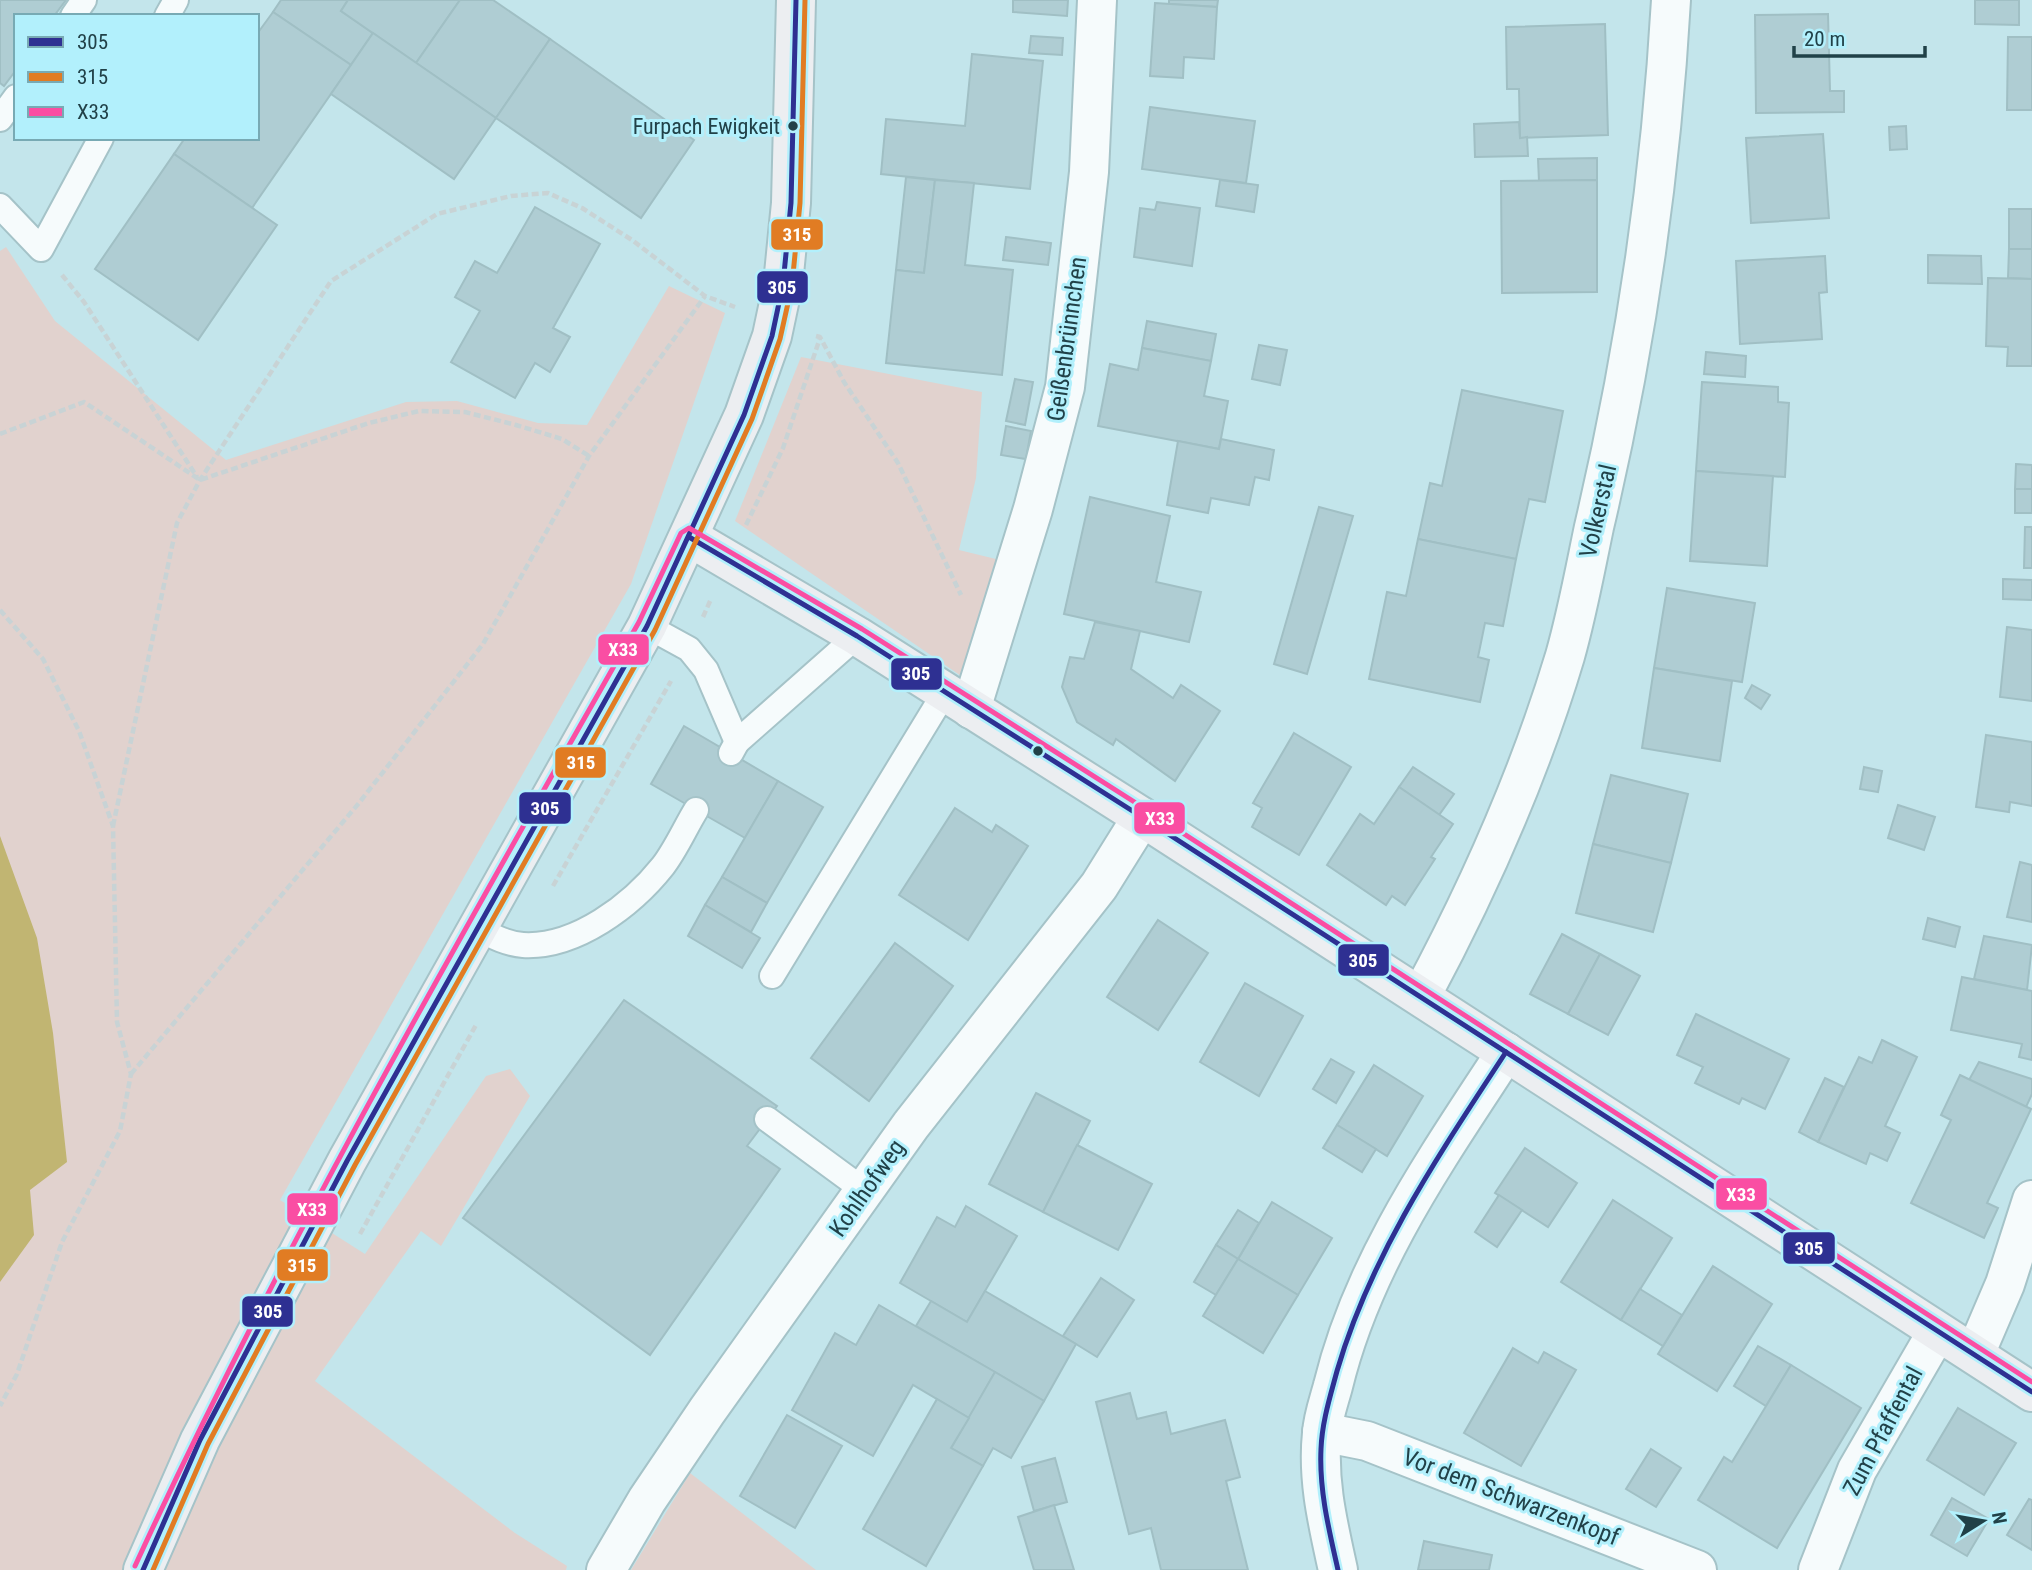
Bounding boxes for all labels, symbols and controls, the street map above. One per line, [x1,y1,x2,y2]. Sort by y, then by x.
legend [14,14,259,140]
scale bar [1794,14,1925,58]
text: 20 m [1804,27,1845,51]
text: 305 [77,30,108,54]
text: 315 [77,65,108,89]
text: X33 [77,100,109,124]
place label: Furpach Ewigkeit [633,114,780,139]
marker: Furpach Ewigkeit [786,119,800,133]
line badge: 315 [770,218,824,251]
text: 315 [783,223,811,246]
street label: Geißenbrünnchen [1042,255,1092,423]
line badge: 305 [756,270,809,304]
text: 305 [768,276,796,299]
street label: Volkerstal [1574,462,1622,560]
line badge: X33 [597,633,650,666]
text: X33 [608,638,638,661]
line badge: 305 [890,657,943,691]
text: 305 [902,662,930,685]
unlabelled marker [1031,744,1045,758]
line badge: 315 [554,746,607,779]
text: 315 [567,751,595,774]
line badge: 305 [518,791,572,825]
text: 305 [531,797,559,820]
line badge: X33 [1133,801,1186,835]
text: X33 [1145,807,1175,830]
line badge: 305 [1337,943,1390,977]
text: 305 [1349,949,1377,972]
street label: Kohlhofweg [823,1134,911,1242]
line badge: X33 [1715,1177,1768,1211]
text: X33 [1726,1183,1756,1206]
line badge: X33 [286,1192,339,1226]
text: X33 [297,1198,327,1221]
line badge: 305 [1782,1231,1836,1265]
text: 305 [1795,1237,1823,1260]
line badge: 315 [276,1248,329,1282]
text: 315 [288,1254,316,1277]
line badge: 305 [241,1295,294,1328]
text: 305 [254,1300,282,1323]
street label: Zum Pfaffental [1837,1362,1929,1500]
street label: Vor dem Schwarzenkopf [1399,1443,1624,1551]
north arrow [1948,1486,2018,1556]
text: N [1987,1510,2012,1526]

